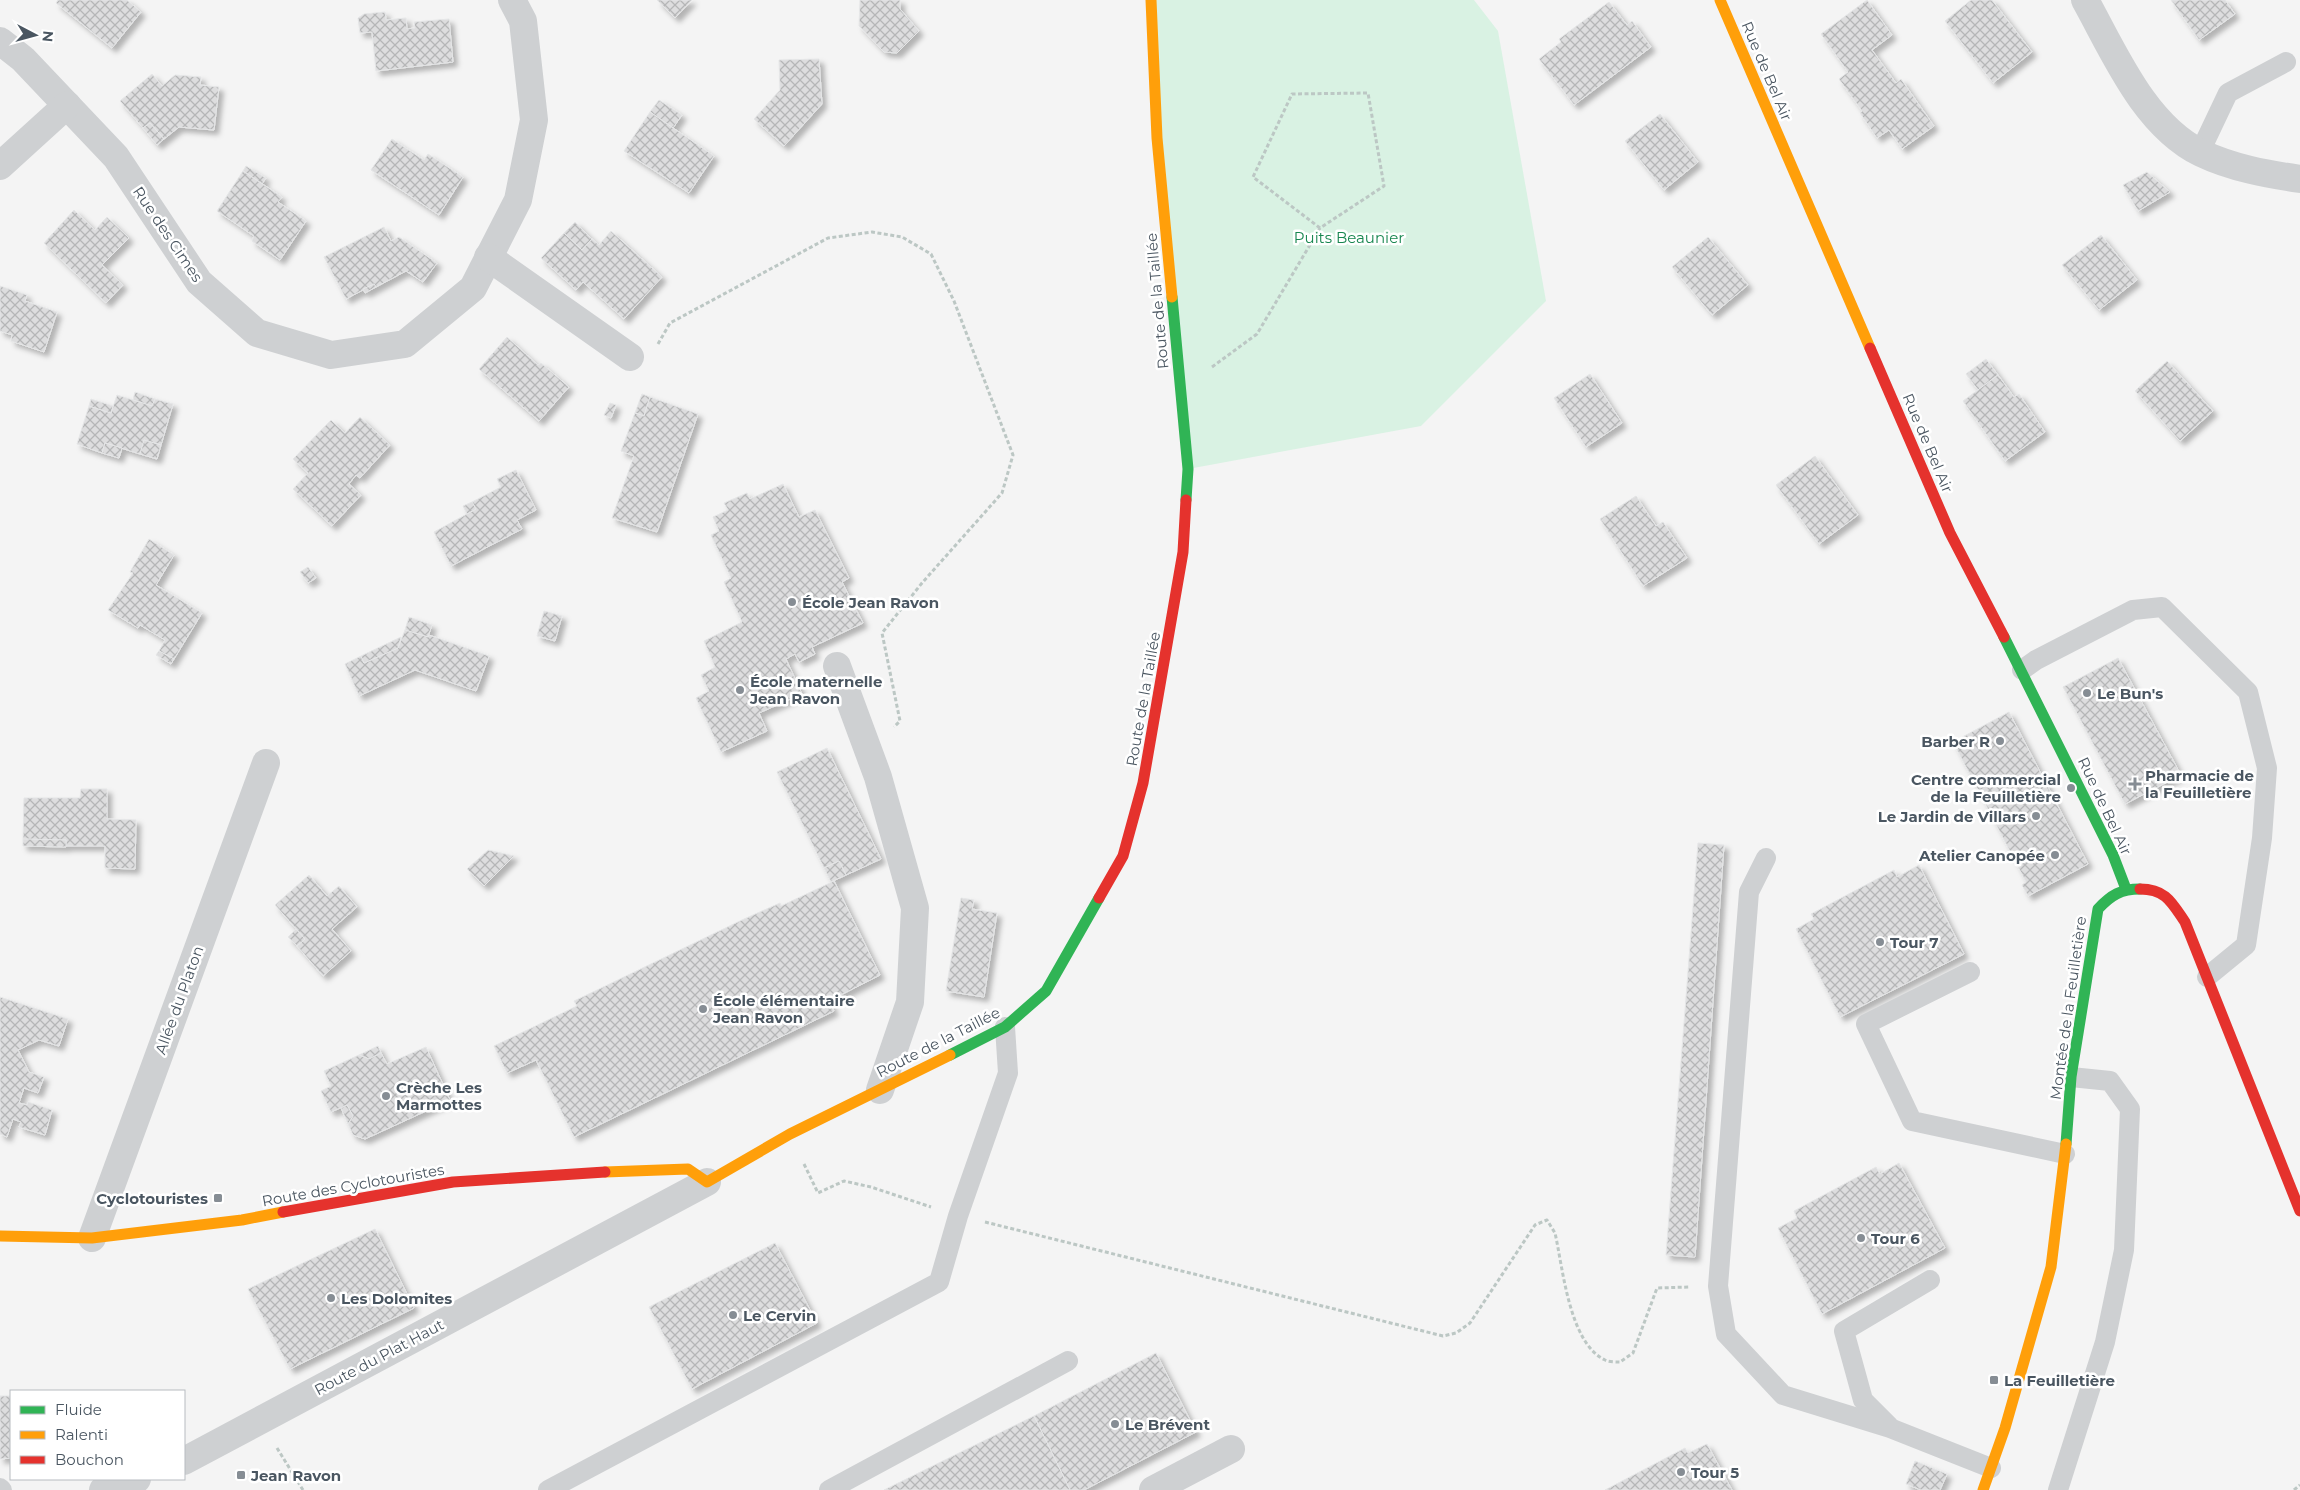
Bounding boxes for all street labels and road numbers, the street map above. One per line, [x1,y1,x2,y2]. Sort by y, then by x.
street label: Rue de Bel Air [1738,18,1796,124]
street label: Rue des Cimes [129,183,207,285]
street label: Route de la Taillée [1142,232,1172,370]
street label: Rue de Bel Air [1899,390,1957,496]
street label: Route de la Taillée [1122,630,1164,768]
street label: Rue de Bel Air [2074,754,2136,858]
street label: Montée de la Feuilletière [2046,915,2090,1101]
street label: Allée du Platon [151,943,207,1057]
street label: Route de la Taillée [873,1003,1003,1081]
street label: Route des Cyclotouristes [260,1160,446,1210]
street label: Route du Plat Haut [311,1315,447,1399]

